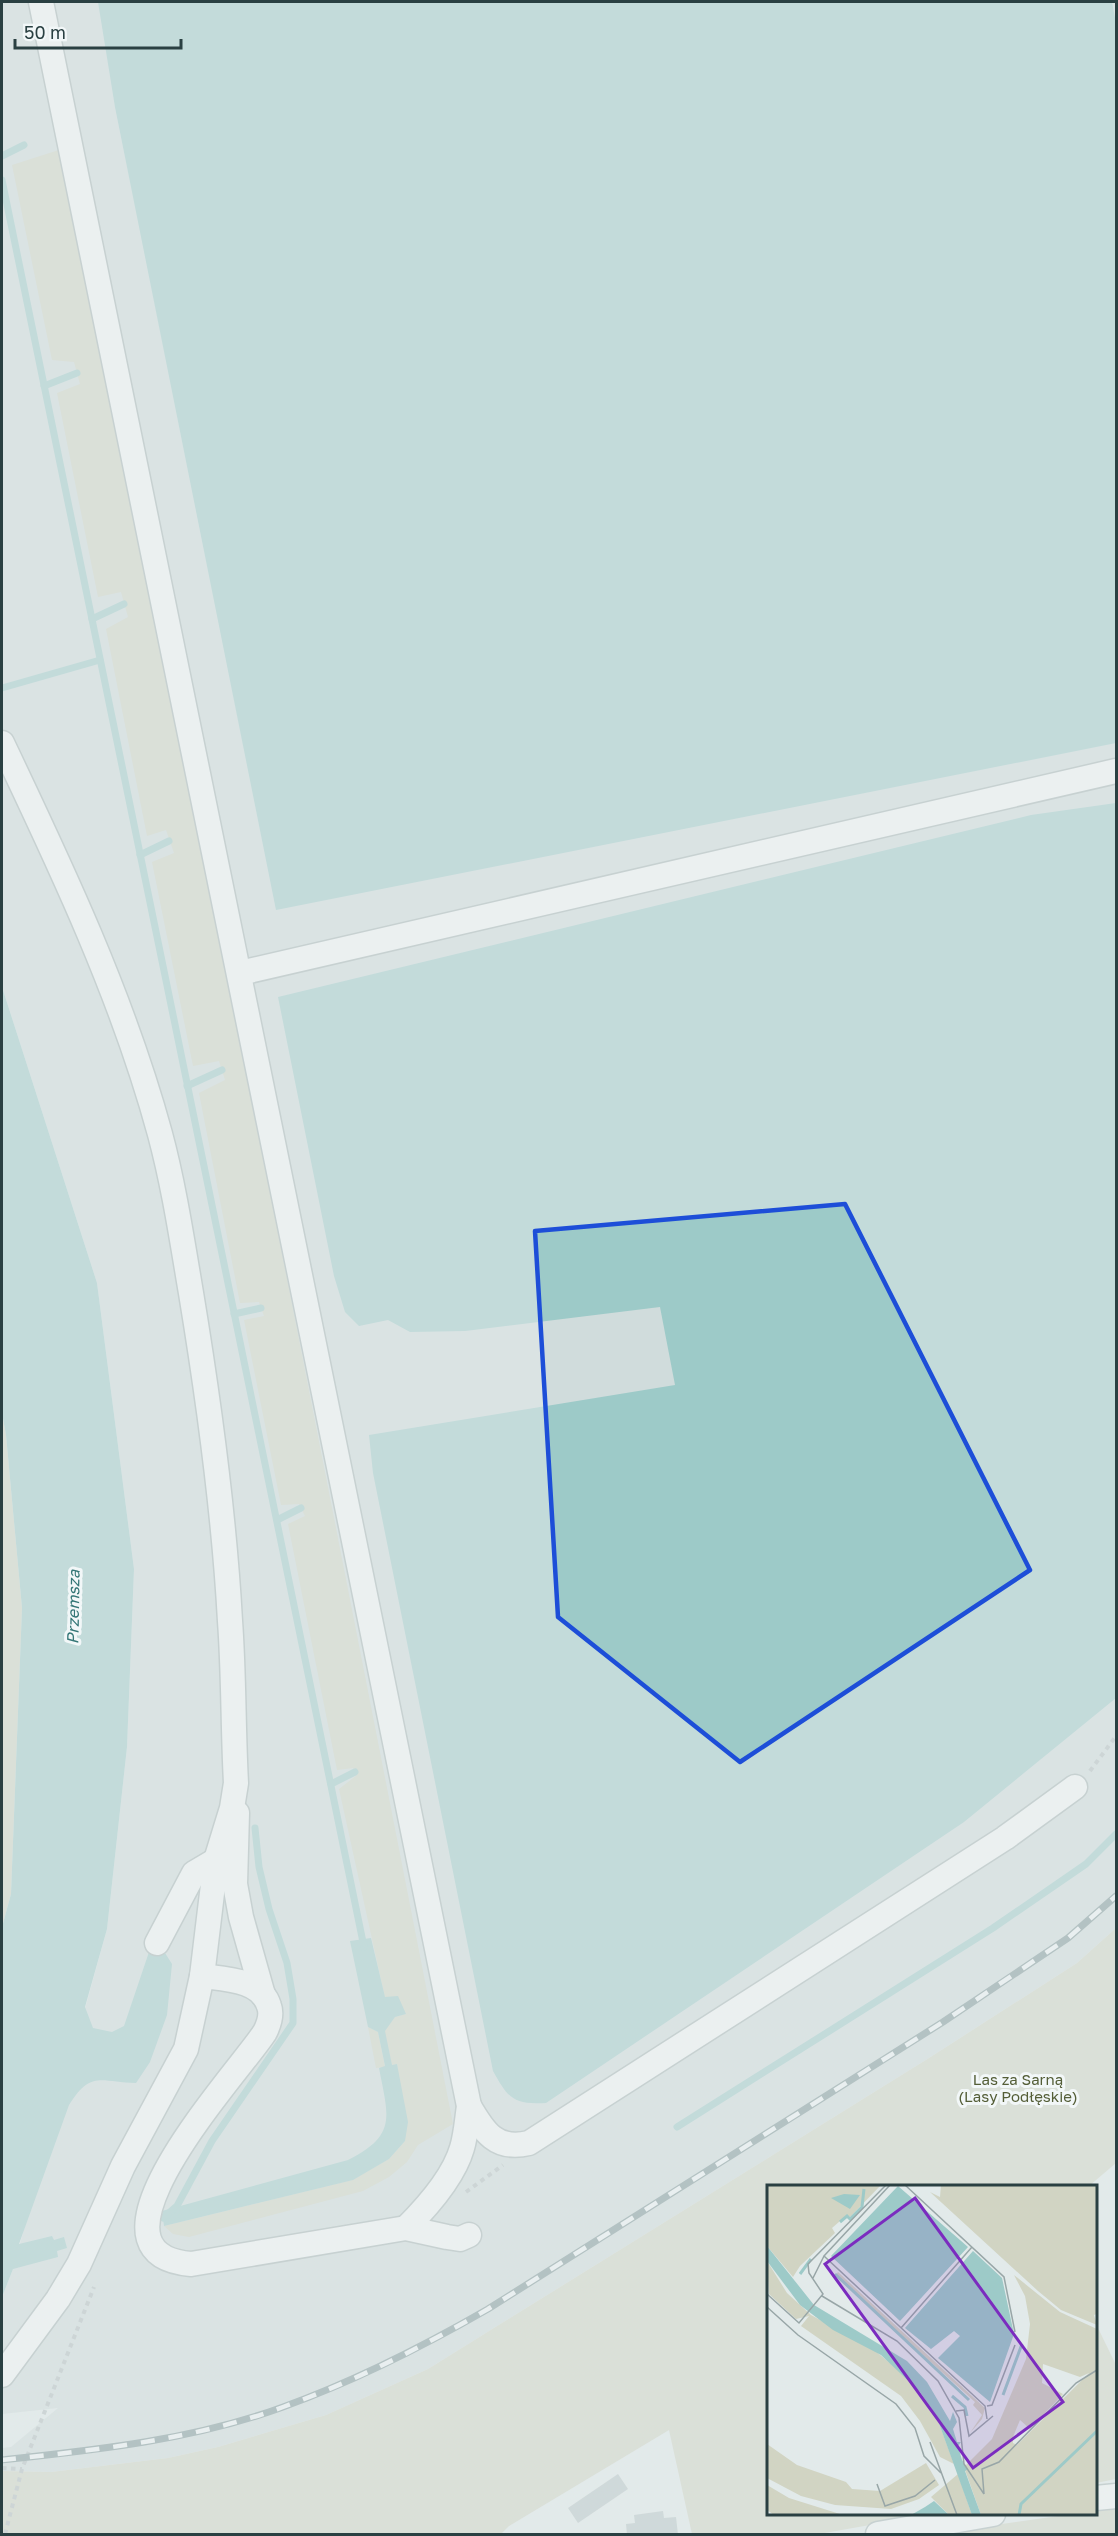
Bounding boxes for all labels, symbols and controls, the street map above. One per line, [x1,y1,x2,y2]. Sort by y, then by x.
scale bar [15,12,182,50]
text: 50 m [24,21,66,43]
water label: Przemsza [62,1569,84,1644]
park label: Las za Sarną (Lasy Podłęskie) [958,2070,1078,2105]
inset map [767,2185,1097,2515]

